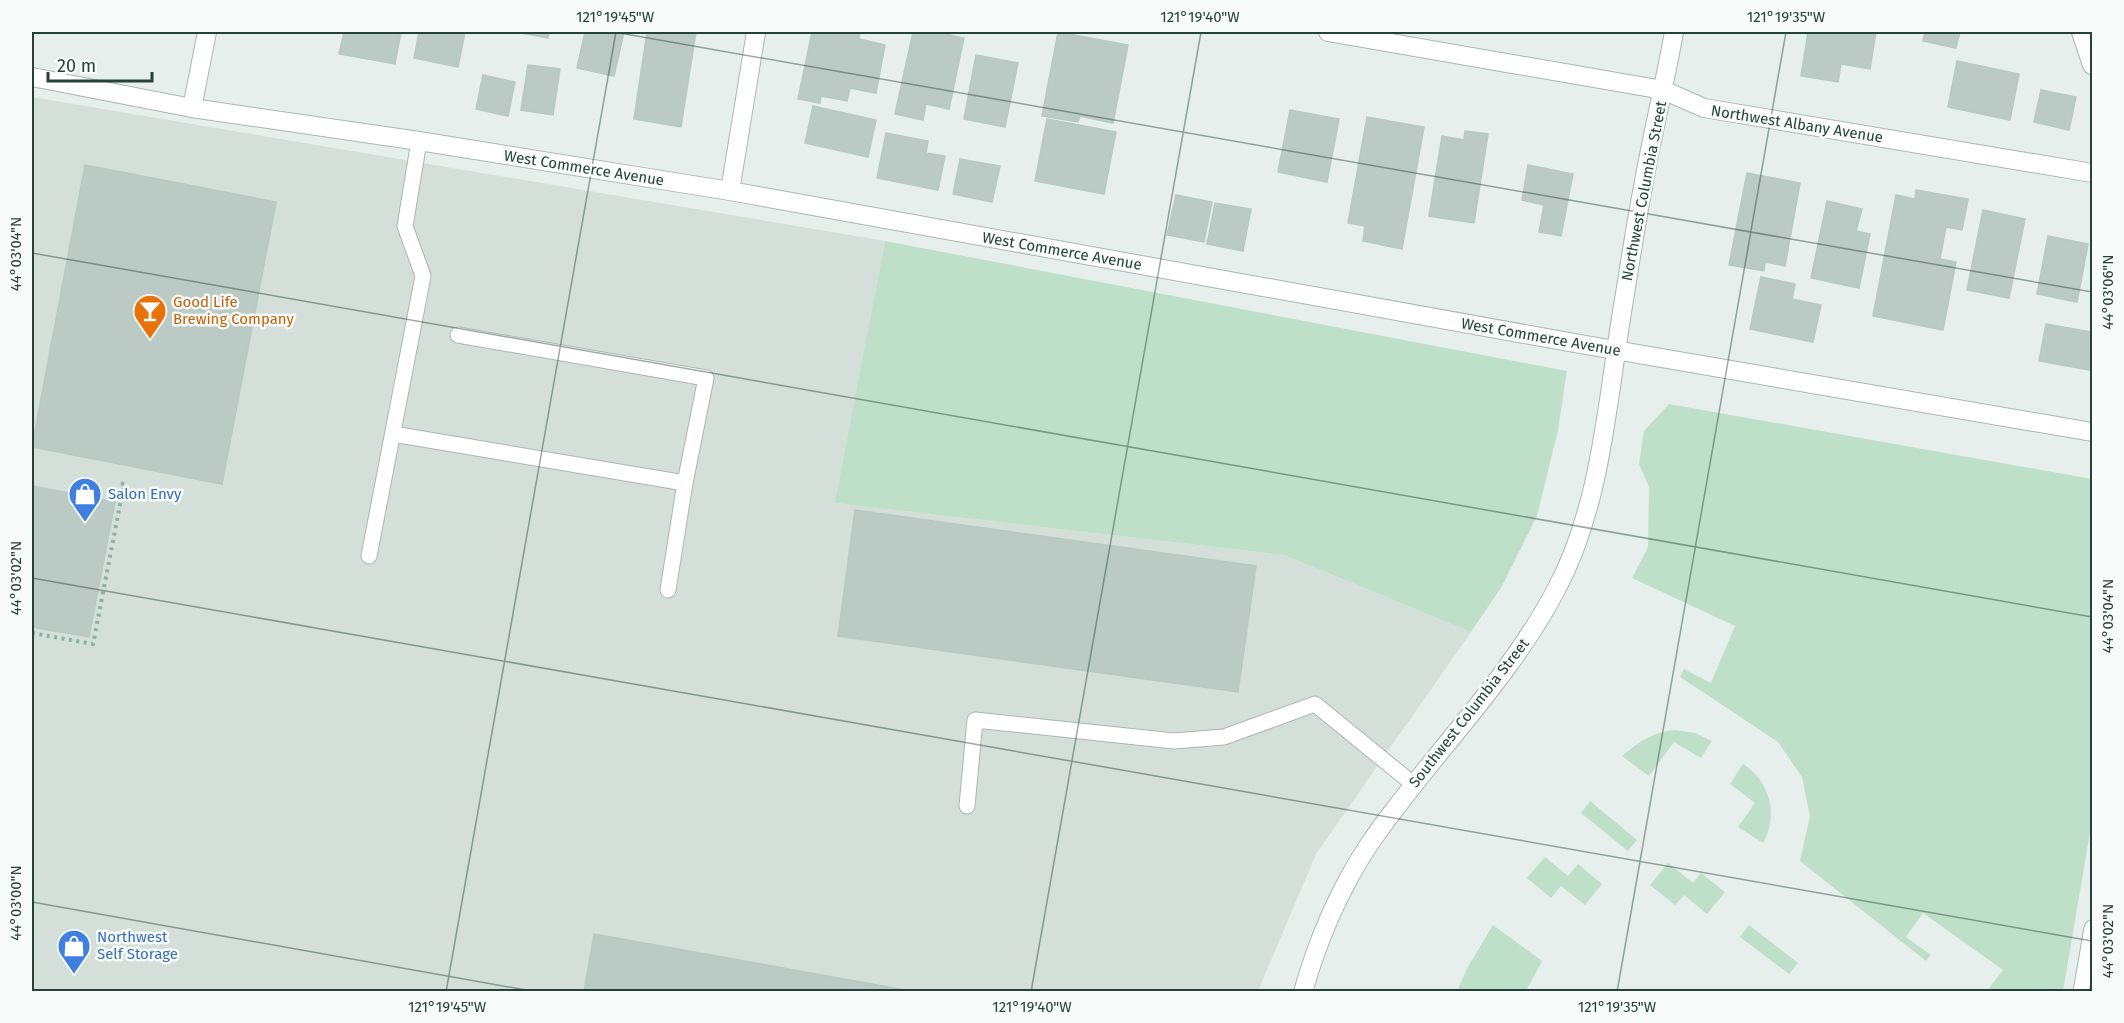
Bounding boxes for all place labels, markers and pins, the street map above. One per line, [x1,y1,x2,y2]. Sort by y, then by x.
bar icon: Good Life Brewing Company [132,293,168,340]
place label: Good Life Brewing Company [173,293,295,328]
shop icon: Salon Envy [67,476,103,523]
place label: Salon Envy [108,485,182,503]
shop icon: Northwest Self Storage [56,928,92,975]
place label: Northwest Self Storage [97,928,178,963]

